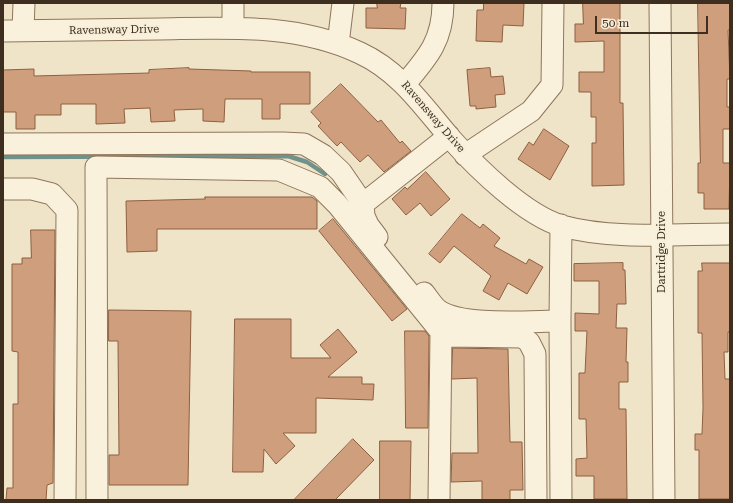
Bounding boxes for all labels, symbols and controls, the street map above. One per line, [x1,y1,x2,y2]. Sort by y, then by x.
scale bar [597,8,710,34]
text: 50 m [602,16,629,30]
street label: Ravensway Drive [69,23,159,37]
street label: Ravensway Drive [398,79,468,155]
street label: Dartridge Drive [655,211,669,293]

